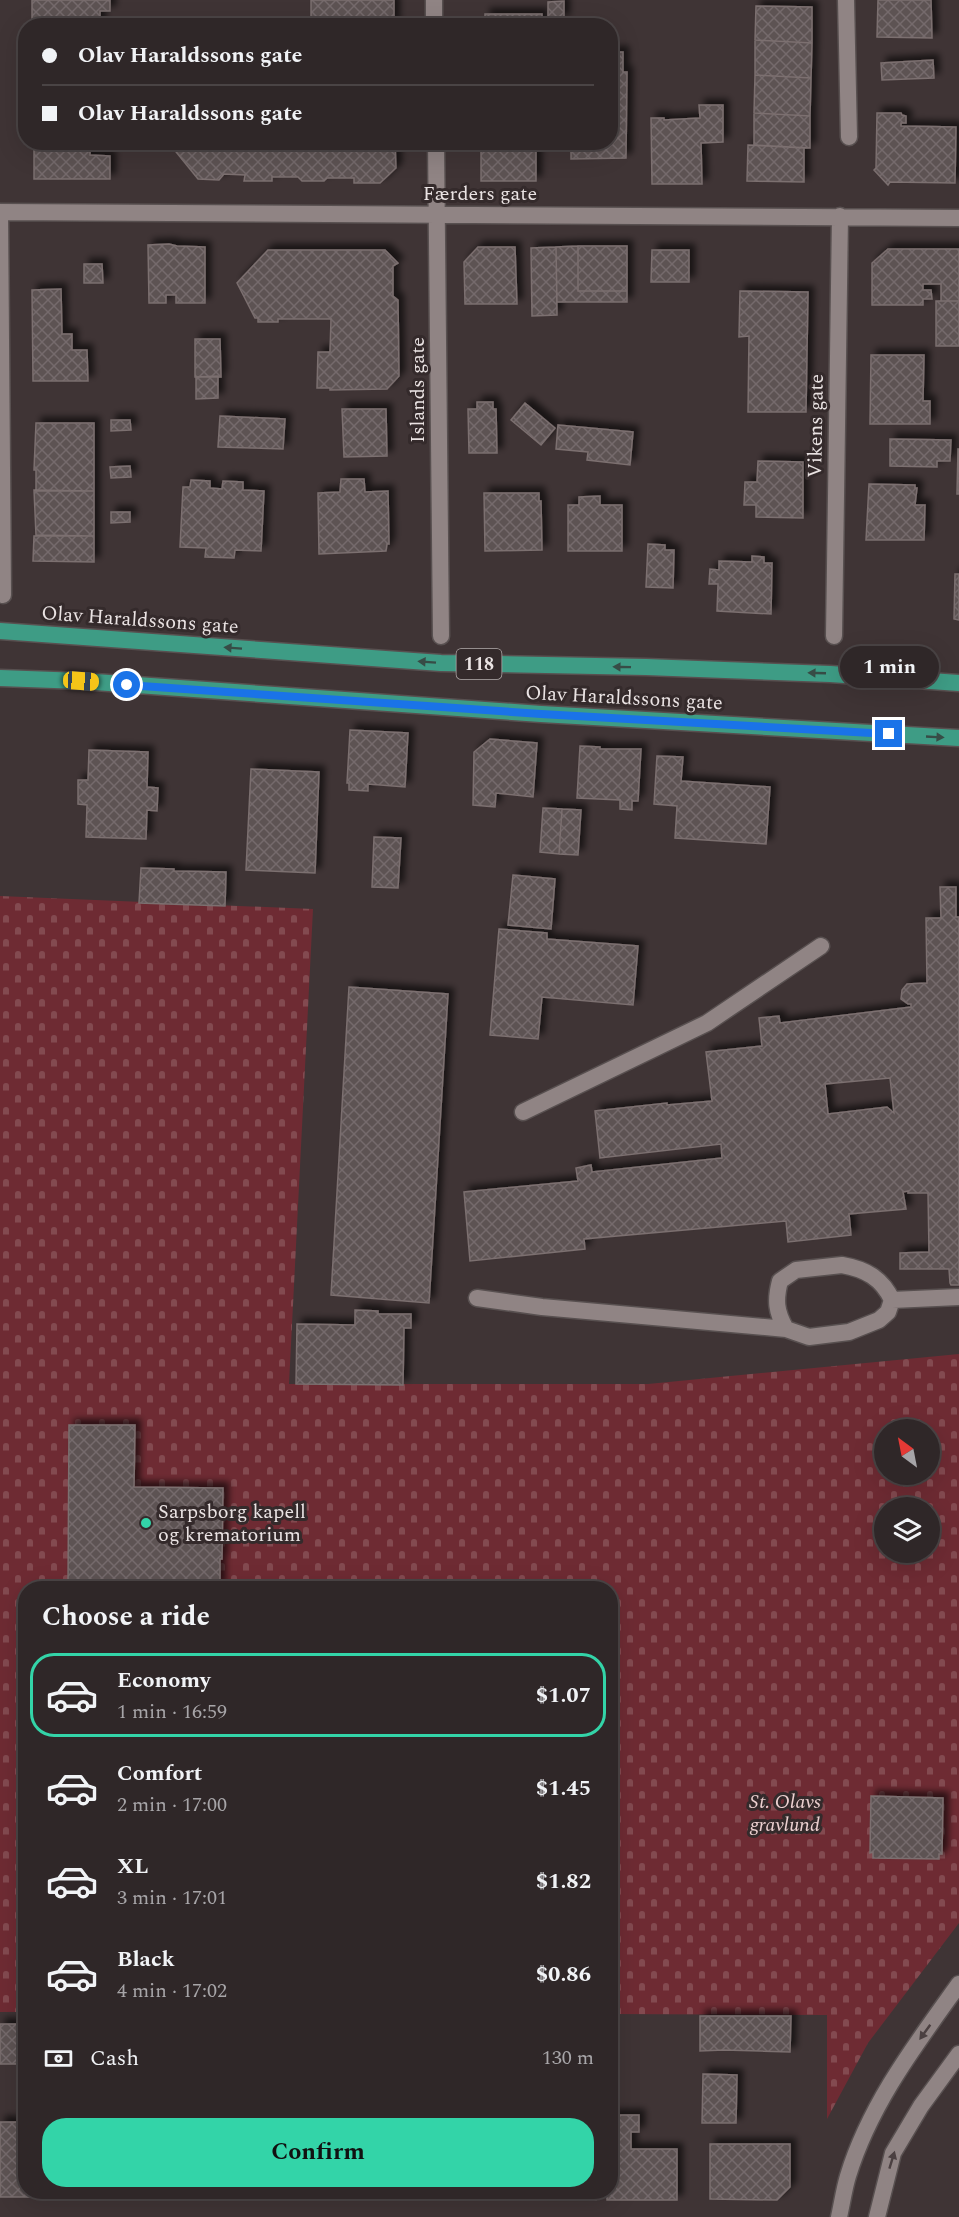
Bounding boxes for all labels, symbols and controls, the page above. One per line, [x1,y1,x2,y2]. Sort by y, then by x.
text: Olav Haraldssons gate [78,39,302,72]
text: Olav Haraldssons gate [78,97,302,130]
street label: Færders gate [423,179,537,209]
street label: Islands gate [403,337,433,443]
street label: Vikens gate [800,374,832,478]
street label: Olav Haraldssons gate [40,598,240,642]
one-way arrow [223,643,242,653]
callout: 1 min [840,647,938,689]
road number: 118 [456,649,502,679]
text: 1 min [863,652,916,682]
one-way arrow [418,657,437,667]
one-way arrow [612,662,631,671]
one-way arrow [807,668,826,678]
car [62,671,100,691]
route start [113,671,140,698]
street label: Olav Haraldssons gate [525,678,723,718]
route end [875,720,902,747]
one-way arrow [926,732,945,741]
north arrow [874,1419,940,1485]
map controls [874,1419,940,1563]
place label: Sarpsborg kapell og krematorium [158,1497,306,1550]
button: layers [874,1497,940,1563]
marker: Sarpsborg kapell og krematorium [139,1516,153,1530]
text: Choose a ride [42,1596,210,1638]
text: Economy [117,1664,210,1697]
icon: car [45,1668,99,1722]
text: $1.07 [536,1679,591,1712]
text: 1 min · 16:59 [117,1697,227,1727]
text: Comfort [117,1757,202,1790]
icon: car [45,1761,99,1815]
text: $1.45 [536,1772,591,1805]
park label: St. Olavs gravlund [749,1787,821,1840]
text: 2 min · 17:00 [117,1790,227,1820]
text: XL [117,1850,148,1883]
icon: car [45,1854,99,1908]
text: $1.82 [536,1865,591,1898]
text: 3 min · 17:01 [117,1883,227,1913]
text: Black [117,1943,175,1976]
icon: car [45,1947,99,2001]
text: $0.86 [536,1958,591,1991]
text: 4 min · 17:02 [117,1976,227,2006]
one-way arrow [919,2023,931,2039]
icon: cash [42,2042,75,2075]
text: Cash [90,2042,139,2075]
text: 130 m [542,2043,594,2073]
button: Confirm [42,2118,594,2187]
one-way arrow [888,2151,897,2169]

